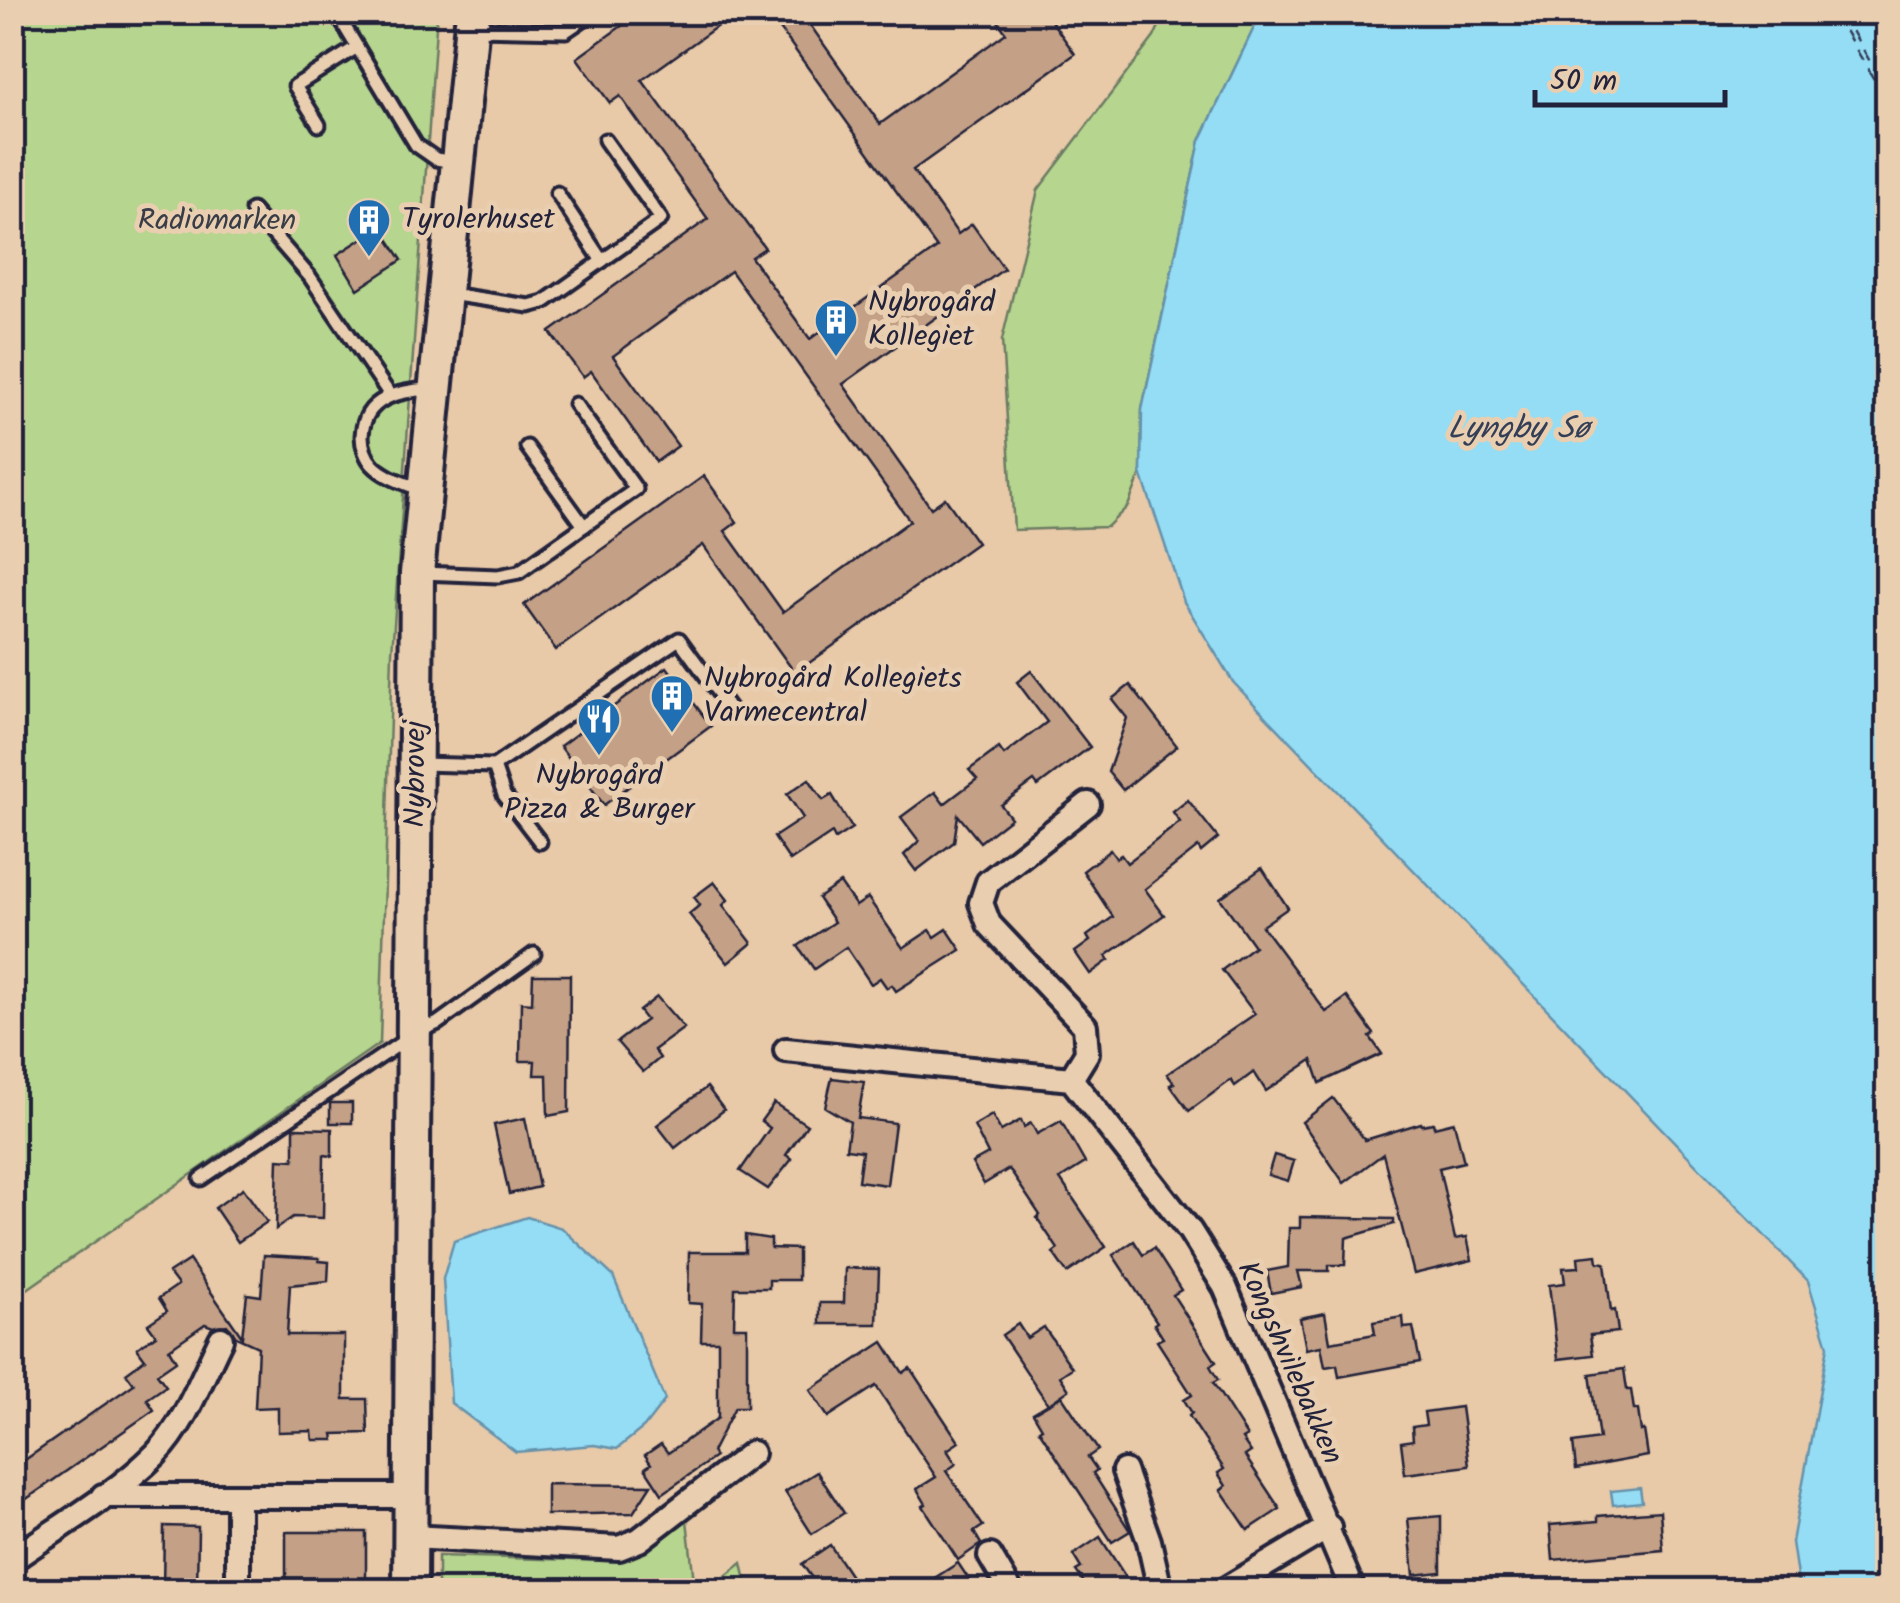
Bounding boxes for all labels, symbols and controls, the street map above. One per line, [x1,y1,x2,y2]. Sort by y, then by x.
scale bar [1535,45,1725,107]
text: 50 m [1550,58,1617,106]
place label: Tyrolerhuset [402,196,555,244]
park label: Radiomarken [138,197,296,245]
building icon: Tyrolerhuset [346,197,392,258]
place label: Nybrogård Kollegiet [868,279,996,361]
building icon: Nybrogård Kollegiet [813,297,859,358]
water label: Lyngby Sø [1448,404,1594,455]
place label: Nybrogård Kollegiets Varmecentral [704,655,962,737]
building icon: Nybrogård Kollegiets Varmecentral [649,673,695,734]
restaurant icon: Nybrogård Pizza & Burger [576,696,622,757]
street label: Nybrovej [392,719,440,828]
place label: Nybrogård Pizza & Burger [504,752,696,834]
street label: Kongshvilebakken [1223,1253,1355,1473]

